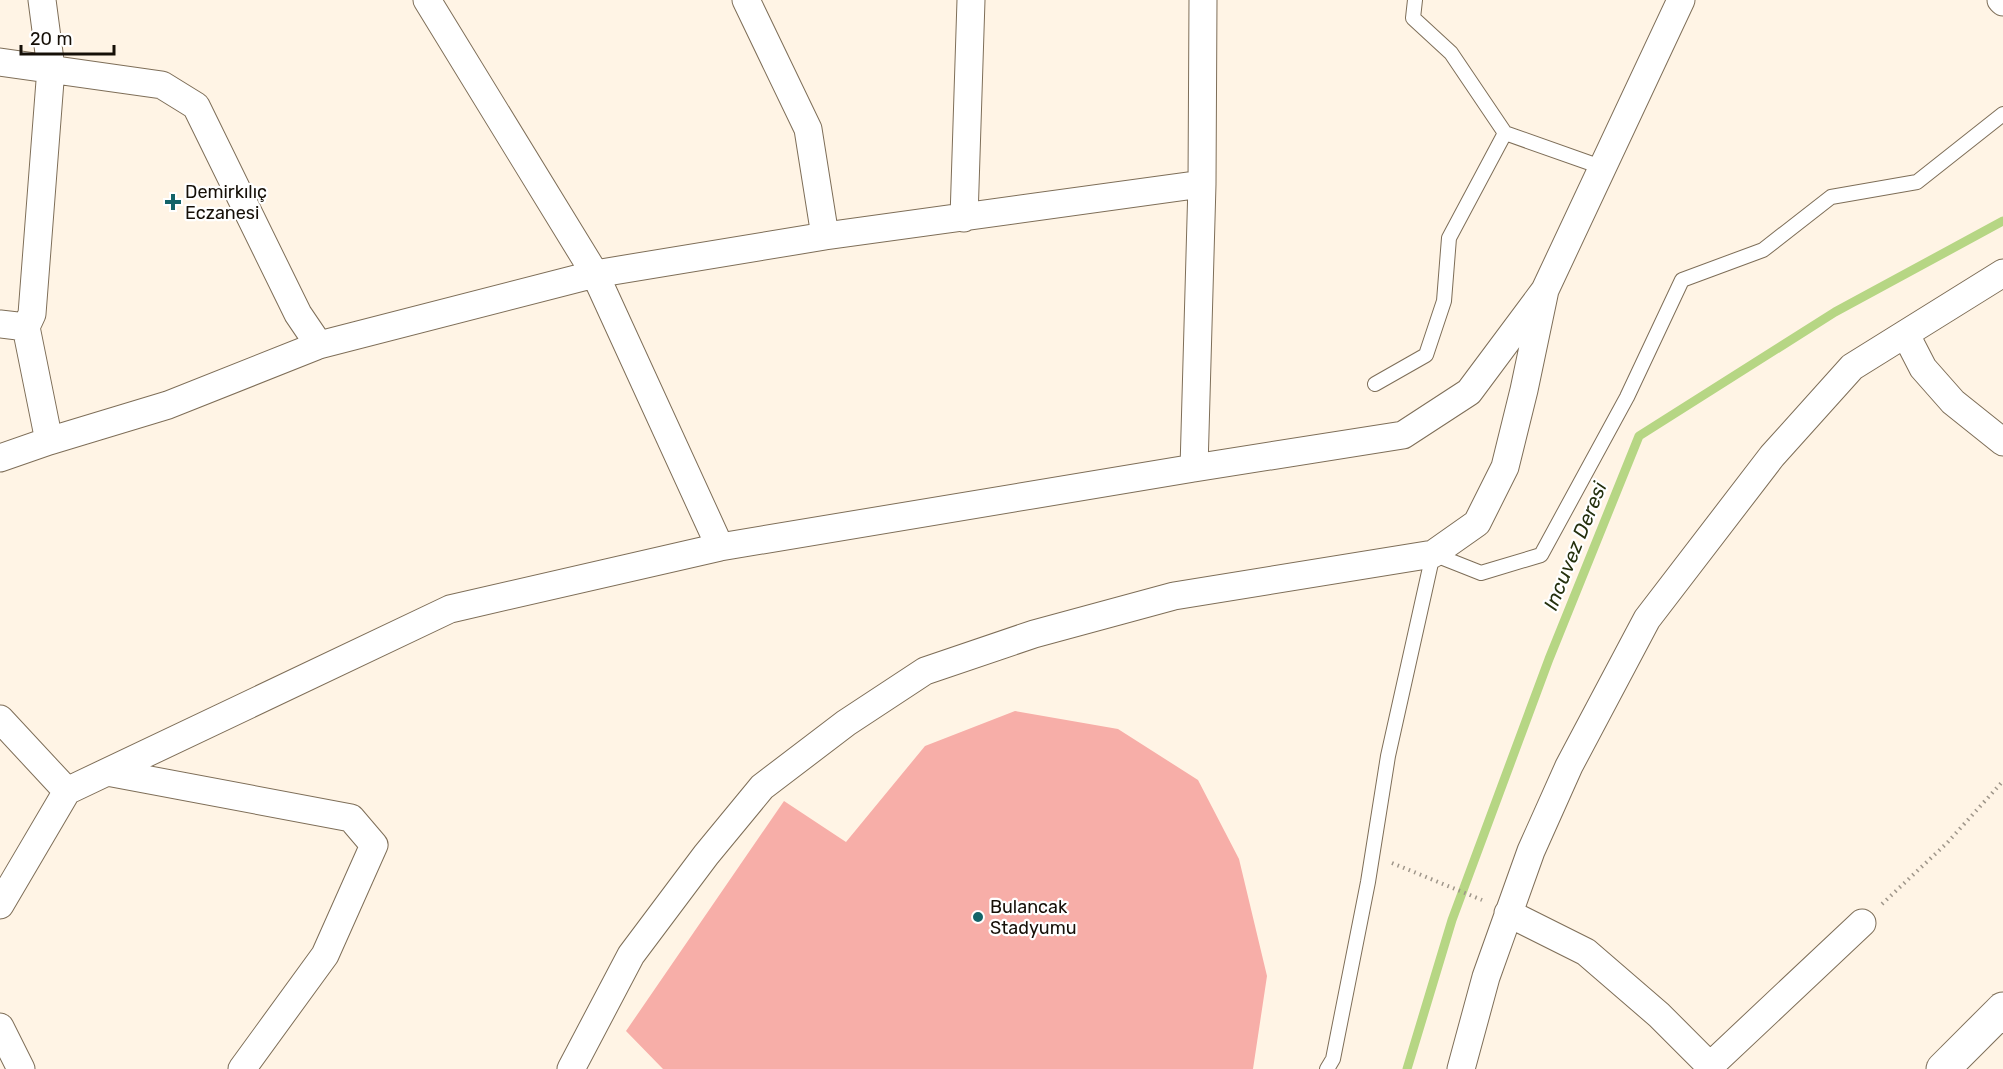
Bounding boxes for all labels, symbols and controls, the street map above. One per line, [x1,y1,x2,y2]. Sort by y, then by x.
scale bar [21,18,114,56]
text: 20 m [30,28,72,50]
place label: Demirkılıç Eczanesi [185,181,267,224]
marker: Demirkılıç Eczanesi [166,195,180,209]
water label: Incuvez Deresi [1538,477,1612,614]
place label: Bulancak Stadyumu [990,896,1077,939]
marker: Bulancak Stadyumu [971,910,985,924]

